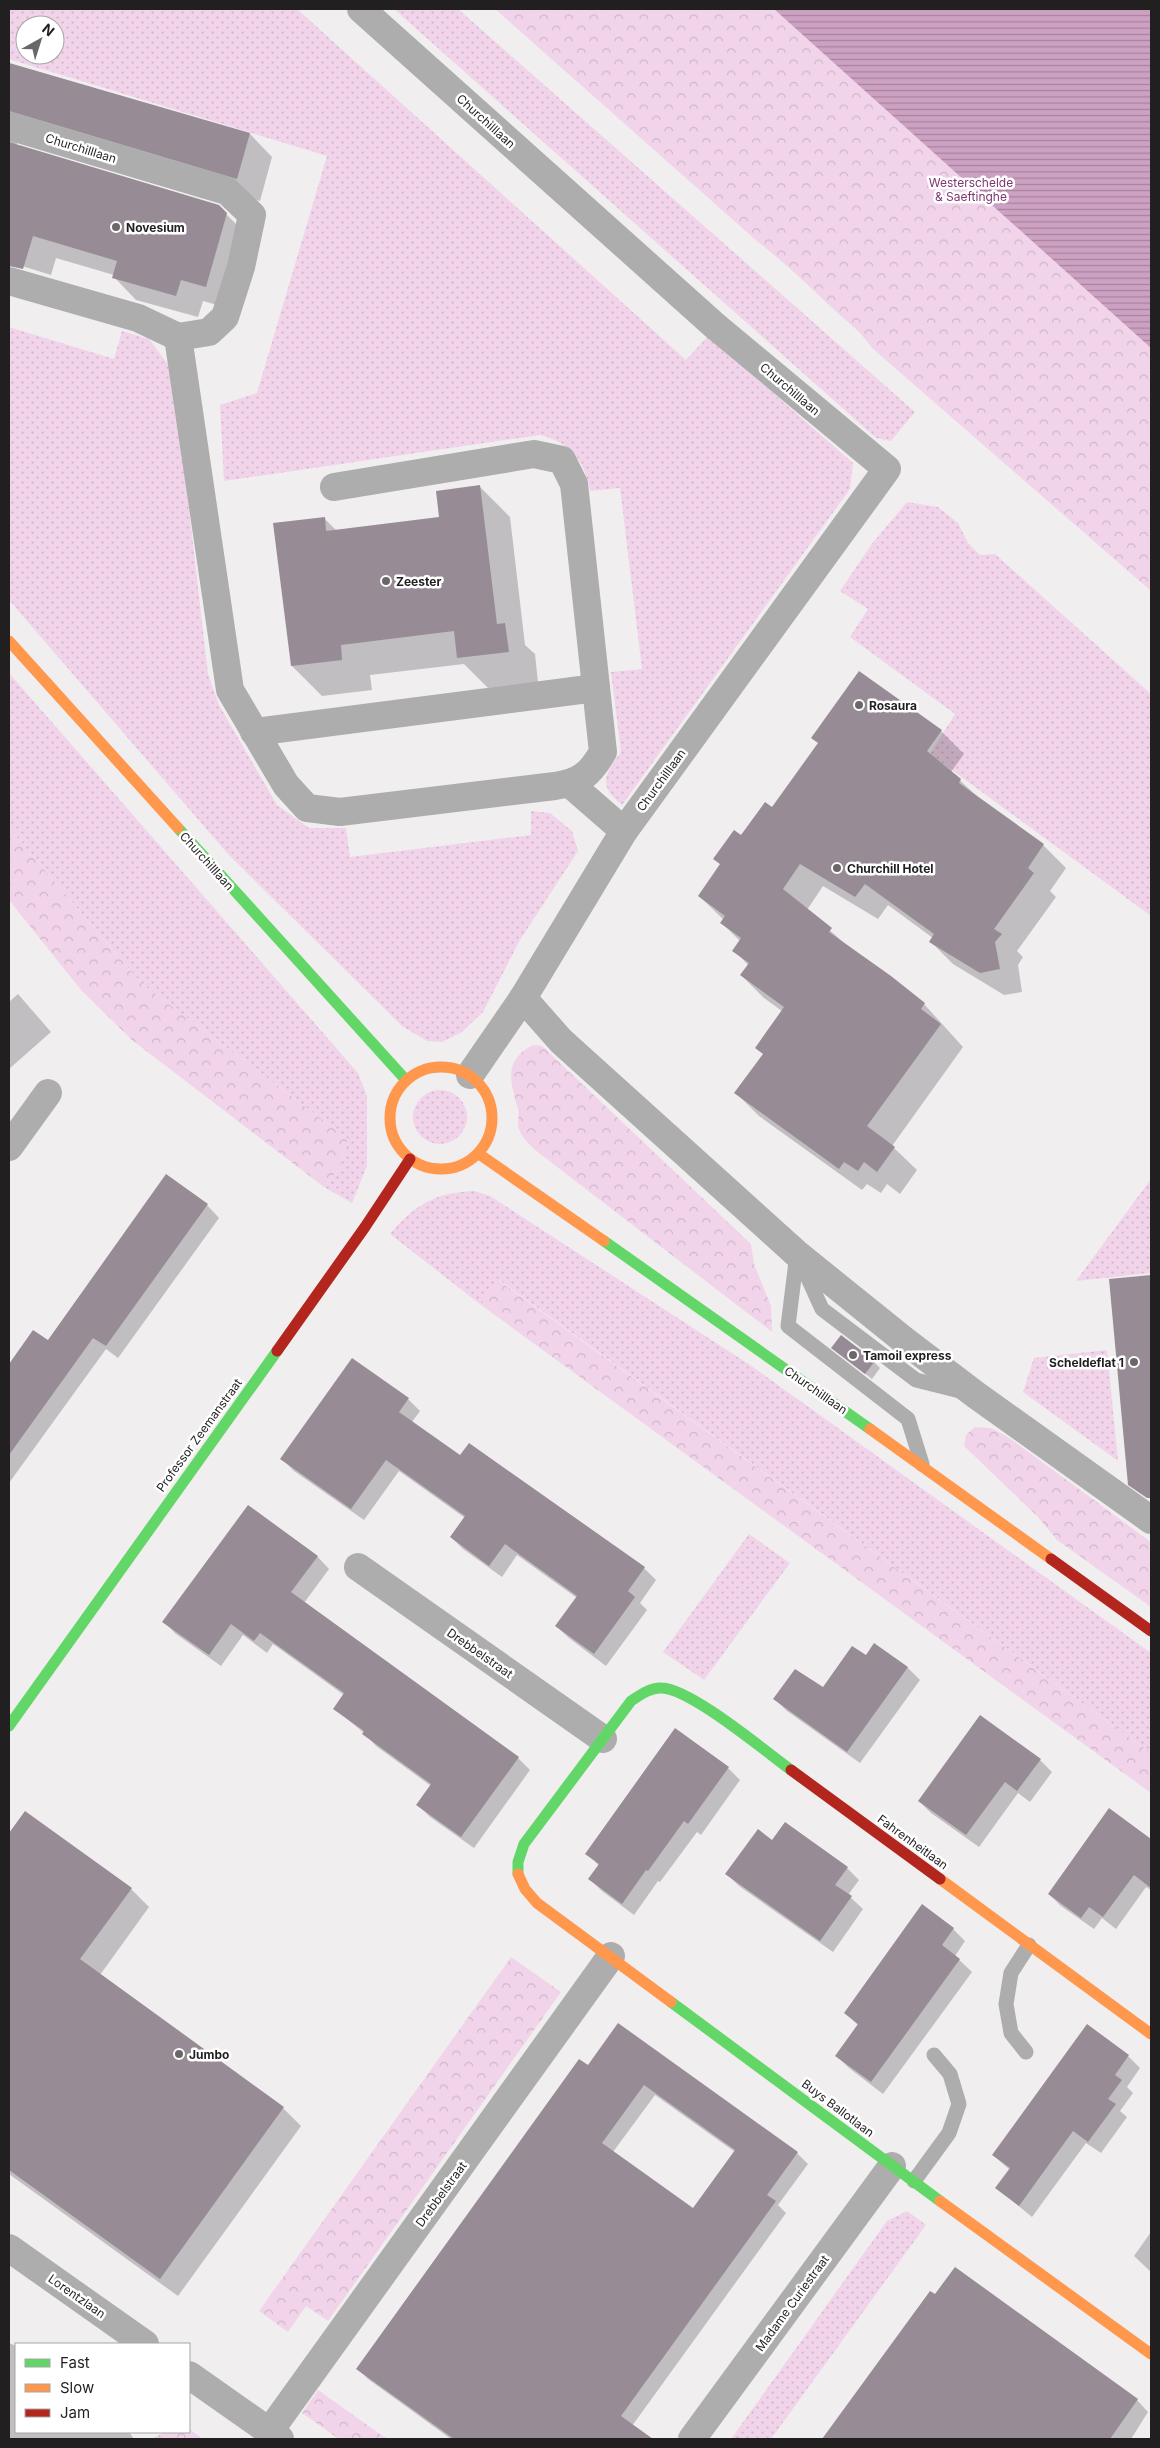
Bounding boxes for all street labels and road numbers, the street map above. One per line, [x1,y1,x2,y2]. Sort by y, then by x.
street label: Churchilllaan [454,91,518,151]
street label: Churchilllaan [44,130,118,166]
street label: Churchilllaan [757,360,823,418]
street label: Churchilllaan [633,746,689,814]
street label: Churchilllaan [177,829,237,893]
street label: Churchilllaan [782,1363,850,1417]
street label: Professor Zeemanstraat [153,1375,245,1494]
street label: Drebbelstraat [444,1625,516,1681]
street label: Fahrenheitlaan [875,1811,951,1873]
street label: Buys Ballotlaan [799,2076,877,2140]
street label: Drebbelstraat [412,2158,470,2229]
street label: Madame Curiestraat [752,2252,832,2354]
street label: Lorentzlaan [45,2271,109,2321]

